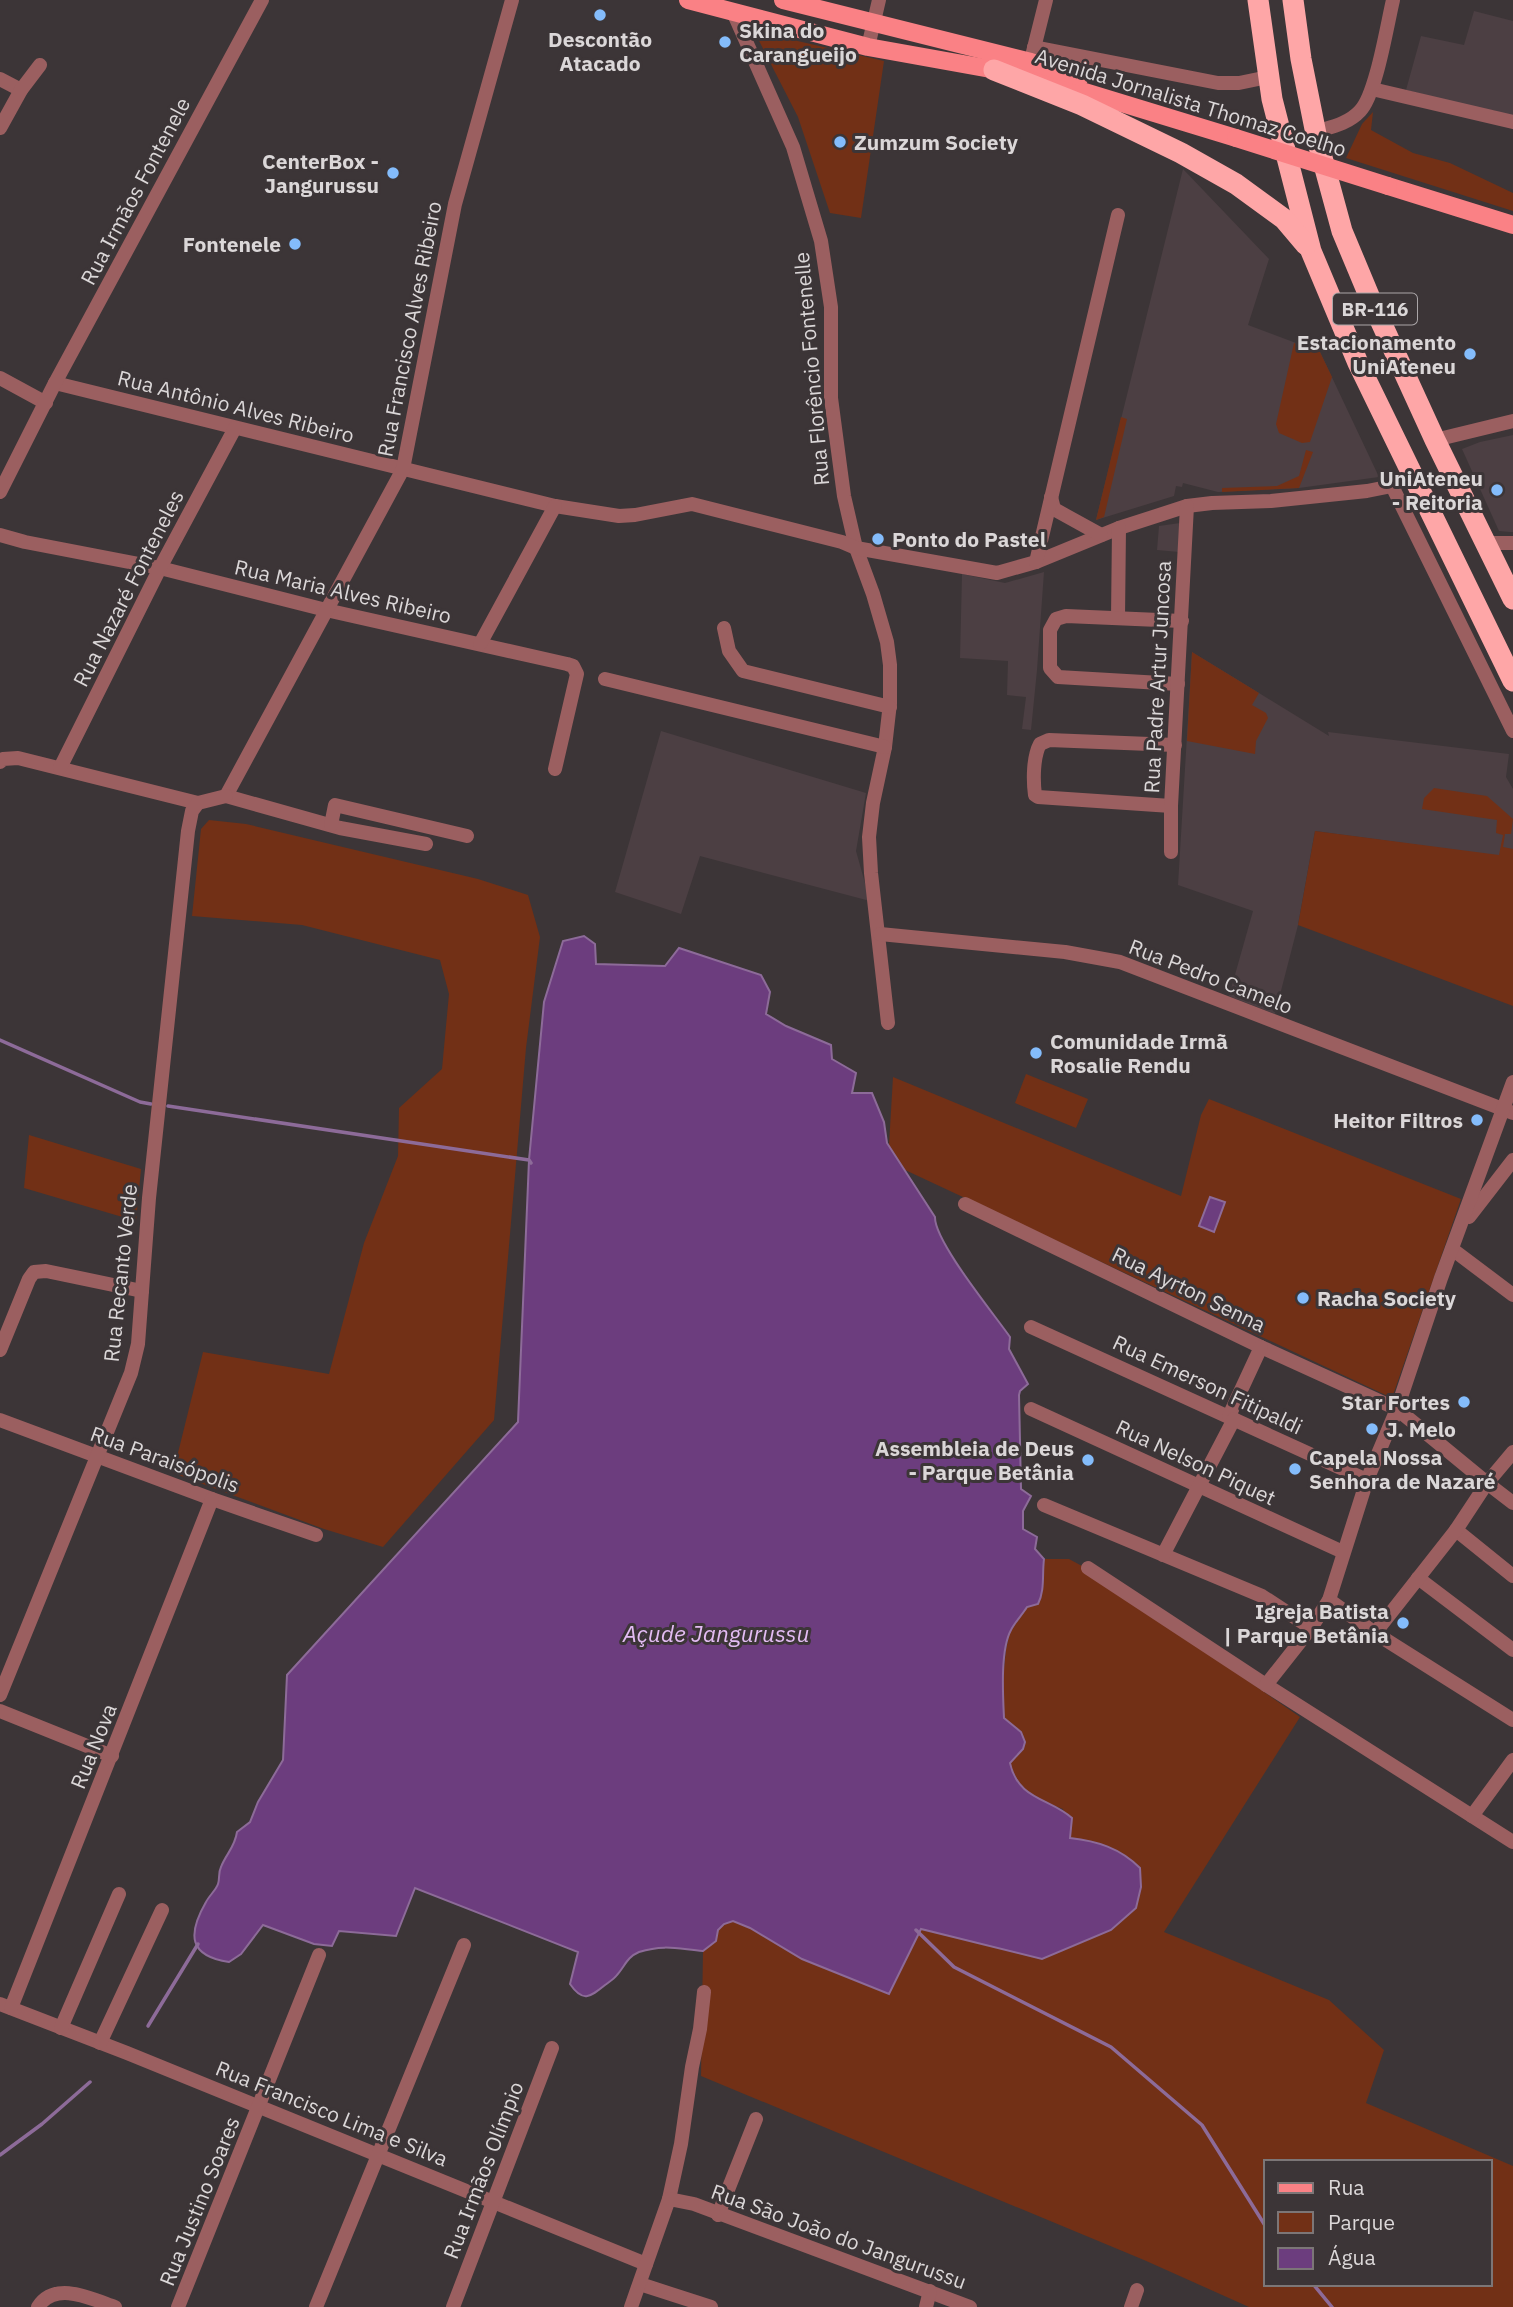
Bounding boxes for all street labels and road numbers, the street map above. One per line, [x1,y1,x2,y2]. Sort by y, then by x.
street label: Avenida Jornalista Thomaz Coelho [1032,41,1350,163]
street label: Rua Irmãos Fontenele [74,92,196,290]
street label: Rua Francisco Alves Ribeiro [370,199,448,459]
street label: Rua Florêncio Fontenelle [787,251,835,487]
road number: BR-116 [1333,294,1417,324]
street label: Rua Antônio Alves Ribeiro [115,363,357,449]
street label: Rua Nazaré Fonteneles [66,485,190,691]
street label: Rua Maria Alves Ribeiro [232,552,454,630]
street label: Rua Padre Artur Juncosa [1137,560,1177,794]
street label: Rua Pedro Camelo [1125,932,1297,1020]
street label: Rua Recanto Verde [97,1183,143,1363]
street label: Rua Ayrton Senna [1108,1240,1270,1338]
street label: Rua Emerson Fitipaldi [1109,1328,1307,1440]
street label: Rua Nelson Piquet [1111,1413,1281,1511]
street label: Rua Paraisópolis [87,1419,243,1499]
street label: Rua Nova [63,1699,123,1793]
street label: Rua Francisco Lima e Silva [212,2054,452,2172]
street label: Rua Irmãos Olímpio [436,2077,530,2263]
street label: Rua Justino Soares [152,2112,246,2290]
street label: Rua São João do Jangurussu [708,2177,970,2295]

